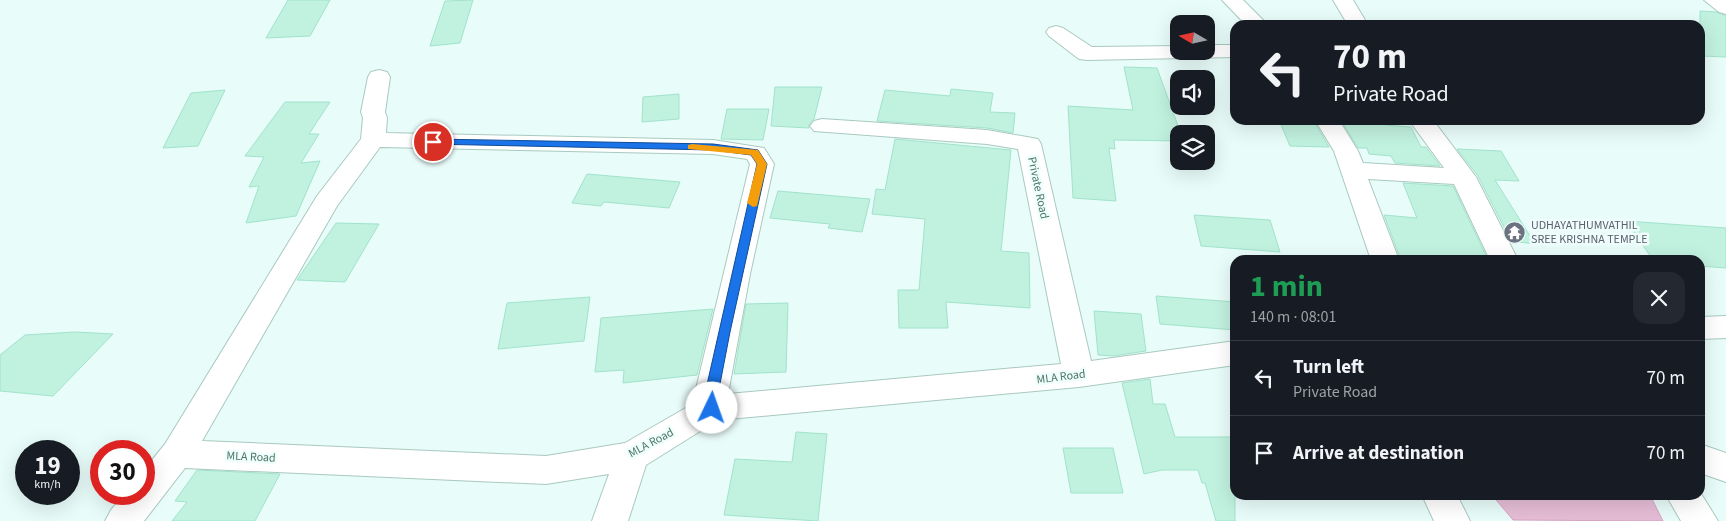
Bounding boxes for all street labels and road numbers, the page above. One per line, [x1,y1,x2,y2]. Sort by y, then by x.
street label: Private Road [1023,155,1053,221]
street label: MLA Road [1036,366,1086,388]
street label: MLA Road [625,424,677,462]
street label: MLA Road [226,447,276,467]

